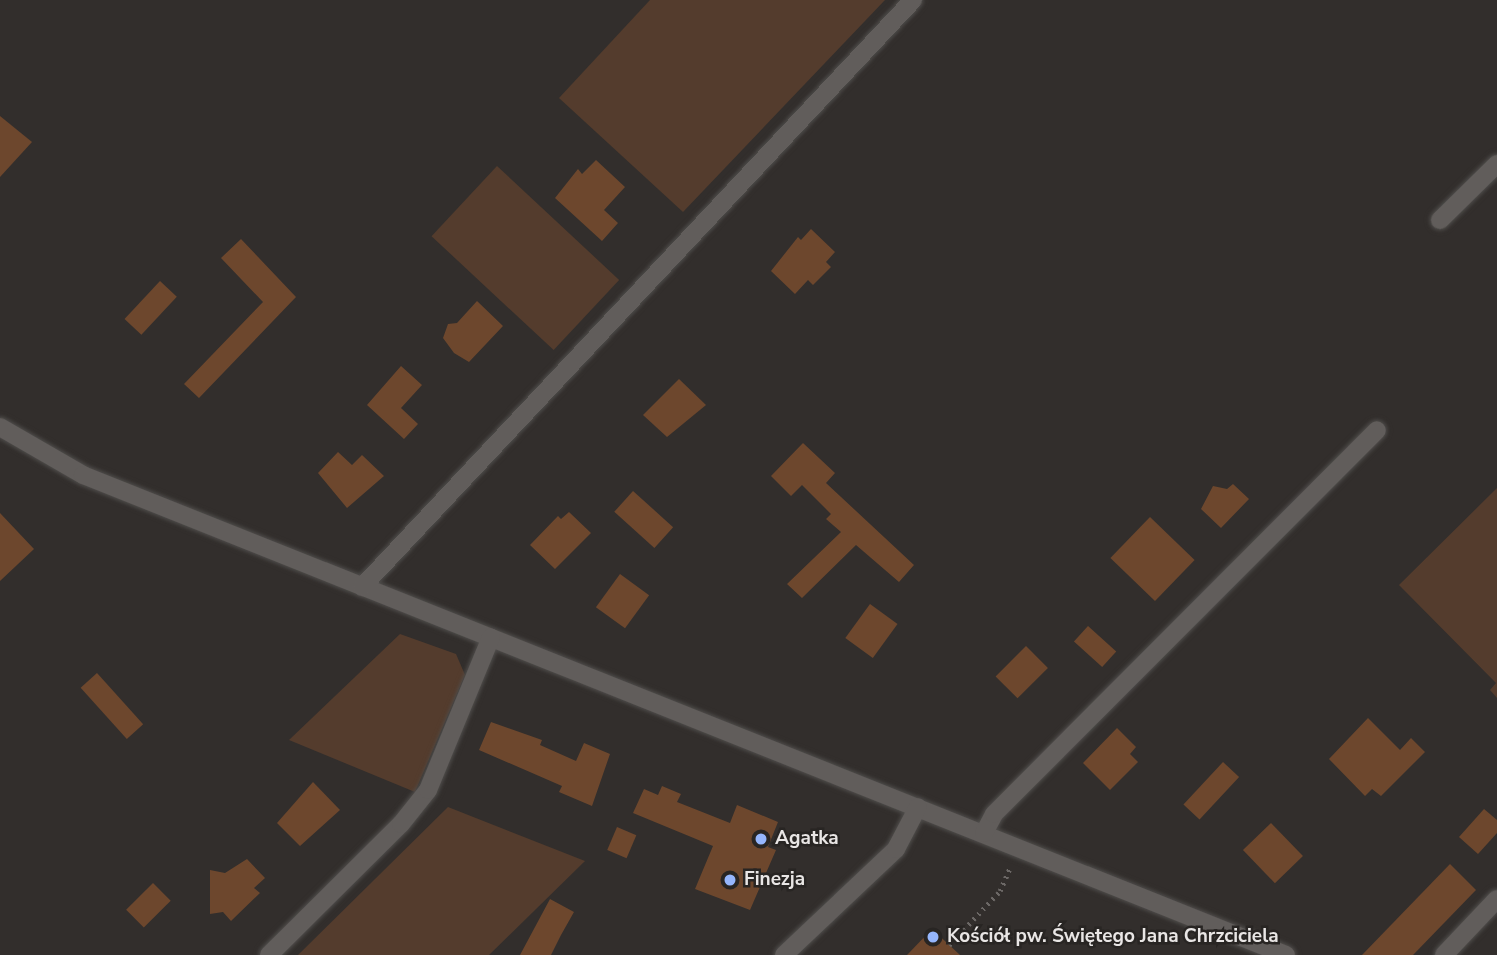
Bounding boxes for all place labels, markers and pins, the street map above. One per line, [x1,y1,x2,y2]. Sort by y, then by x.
place label: Agatka [775,828,839,850]
marker: Agatka [753,831,769,847]
place label: Finezja [744,869,805,891]
marker: Finezja [722,872,738,888]
place label: Kościół pw. Świętego Jana Chrzciciela [947,926,1279,948]
marker: Kościół pw. Świętego Jana Chrzciciela [925,929,941,945]

